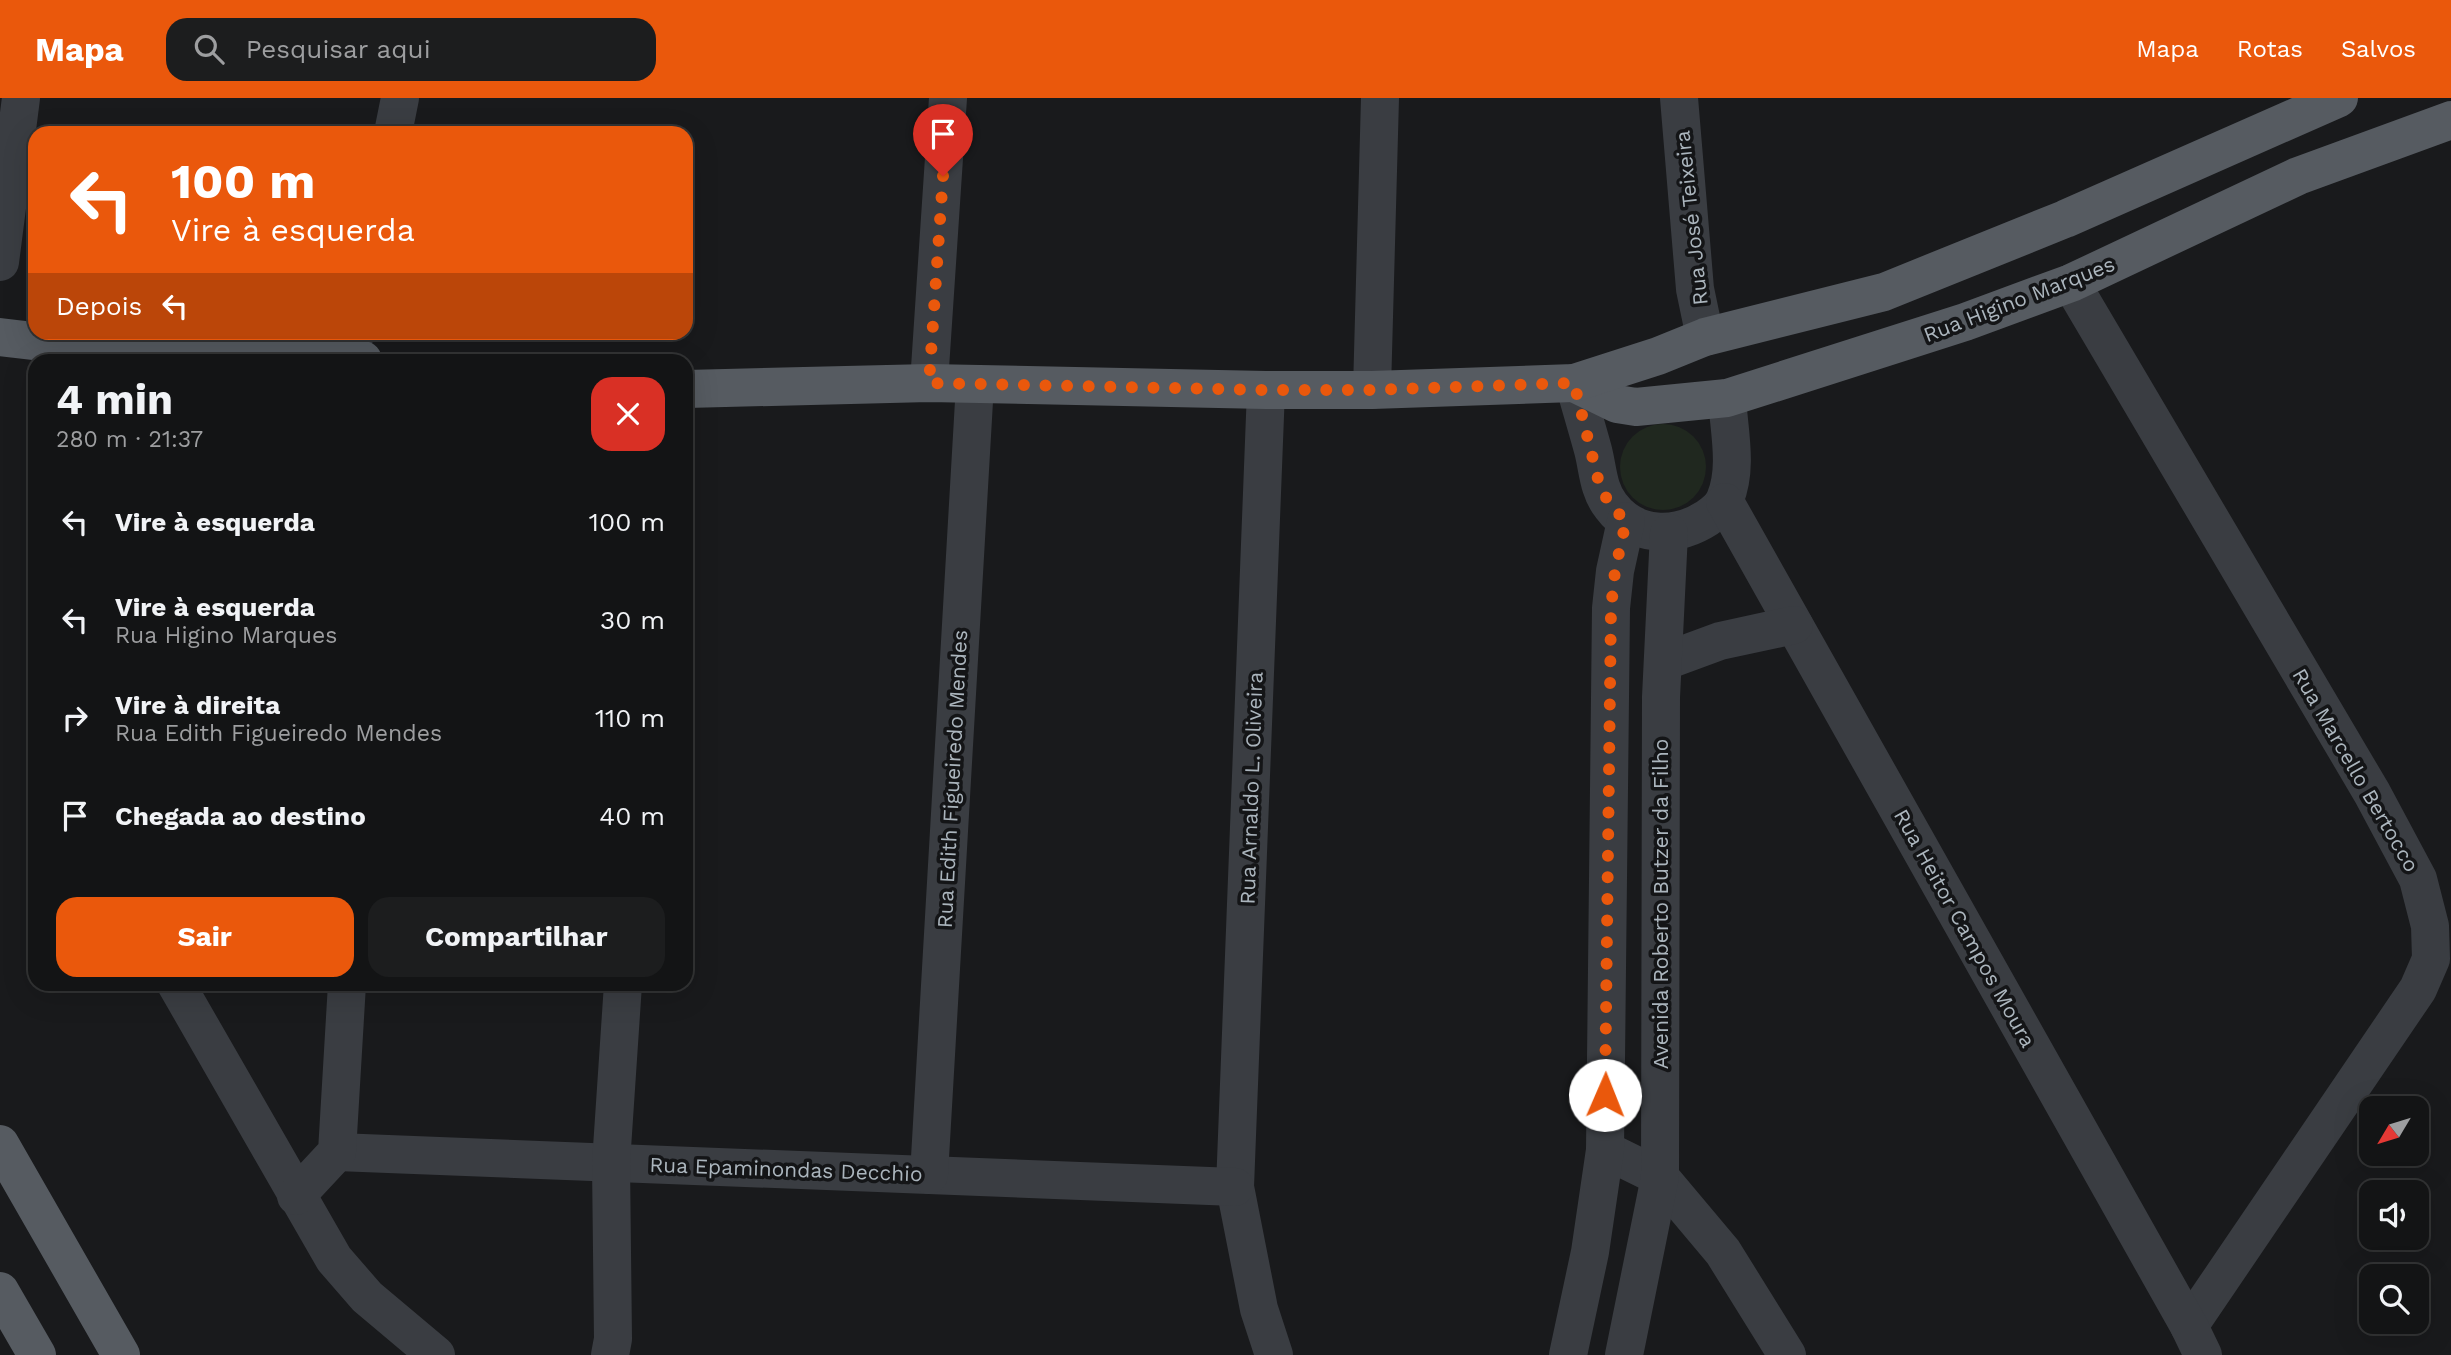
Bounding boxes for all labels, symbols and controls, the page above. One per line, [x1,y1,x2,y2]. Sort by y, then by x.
search box [166,18,656,81]
text: Mapa [35,30,124,69]
icon: search [190,30,228,68]
text: Pesquisar aqui [246,34,431,64]
text: Mapa [2136,35,2199,63]
text: Rotas [2237,35,2303,63]
text: Salvos [2341,35,2416,63]
pin [913,104,973,176]
icon: arrive [924,115,962,153]
street label: Rua José Teixeira [1669,129,1713,307]
text: 100 m [171,152,315,210]
icon: left [56,154,147,245]
text: Vire à esquerda [171,211,415,249]
street label: Rua Higino Marques [1920,251,2118,347]
icon: left [156,287,194,325]
text: Depois [56,291,142,321]
text: 4 min [56,375,173,424]
button: close [591,377,665,451]
text: 280 m · 21:37 [56,426,203,453]
icon: left [56,503,94,541]
text: Vire à esquerda [115,507,315,537]
text: 100 m [589,507,665,537]
text: Vire à esquerda [115,592,315,622]
icon: left [56,601,94,639]
text: 30 m [600,605,665,635]
text: Rua Higino Marques [115,622,337,649]
street label: Rua Edith Figueiredo Mendes [932,629,972,929]
street label: Rua Marcello Bertocco [2287,664,2425,876]
street label: Rua Arnaldo L. Oliveira [1234,671,1268,905]
text: Vire à direita [115,690,280,720]
icon: right [56,699,94,737]
text: 110 m [595,703,665,733]
text: Rua Edith Figueiredo Mendes [115,720,442,747]
street label: Avenida Roberto Butzer da Filho [1648,739,1673,1069]
icon: arrive [56,797,94,835]
text: Chegada ao destino [115,801,366,831]
text: 40 m [599,801,665,831]
street label: Rua Heitor Campos Moura [1889,804,2041,1052]
button: Sair [56,897,354,977]
button: Compartilhar [368,897,665,977]
position arrow [1568,1058,1642,1132]
north arrow [2359,1096,2429,1166]
map controls [2359,1096,2429,1334]
street label: Rua Epaminondas Decchio [649,1152,923,1186]
button: sound [2359,1180,2429,1250]
button: search [2359,1264,2429,1334]

